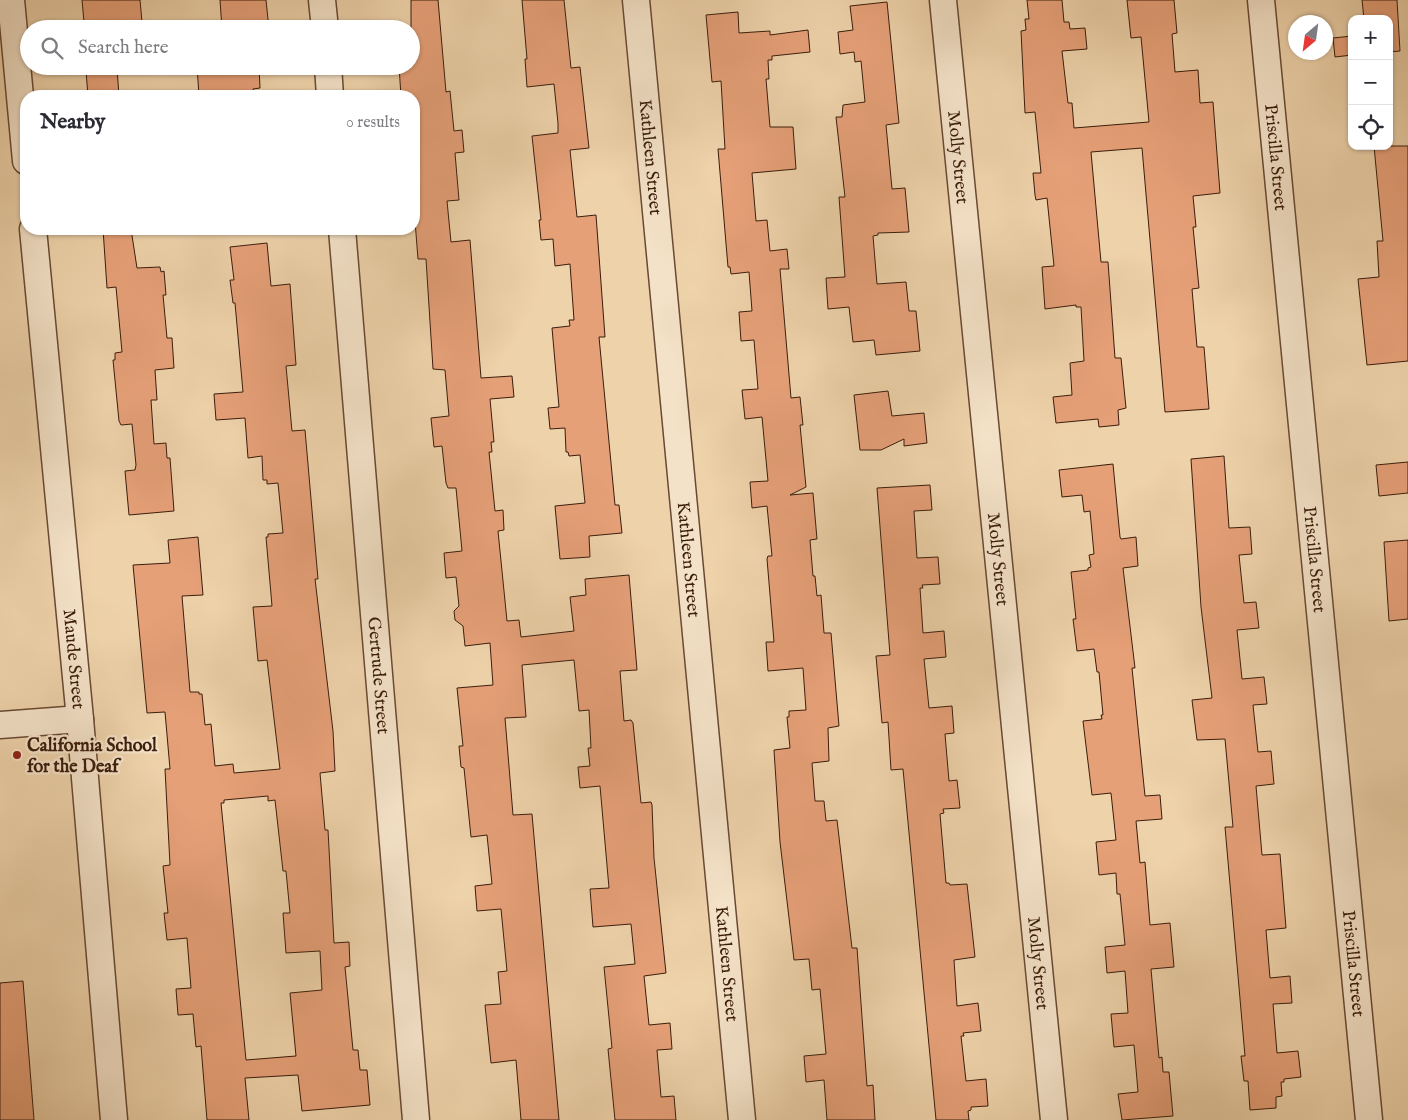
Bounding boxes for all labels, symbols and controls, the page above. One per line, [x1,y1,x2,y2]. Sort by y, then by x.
north arrow [1288,15,1333,60]
map controls [1348,15,1393,150]
button: + [1348,15,1393,60]
search box [20,20,420,75]
icon: search [38,34,66,62]
text: Search here [78,36,169,60]
button: − [1348,60,1393,105]
street label: Kathleen Street [632,98,666,216]
street label: Priscilla Street [1258,103,1291,212]
button: locate [1348,105,1393,150]
text: Nearby [40,109,105,136]
street label: Molly Street [941,110,973,205]
text: 0 results [346,113,400,133]
street label: Kathleen Street [671,501,704,619]
street label: Priscilla Street [1297,505,1330,614]
street label: Molly Street [981,512,1013,607]
street label: Maude Street [57,608,89,710]
street label: Gertrude Street [361,616,394,735]
place label: California School for the Deaf [27,735,158,779]
marker: California School for the Deaf [11,749,23,761]
street label: Kathleen Street [709,905,743,1023]
street label: Priscilla Street [1336,909,1369,1018]
street label: Molly Street [1021,916,1053,1011]

